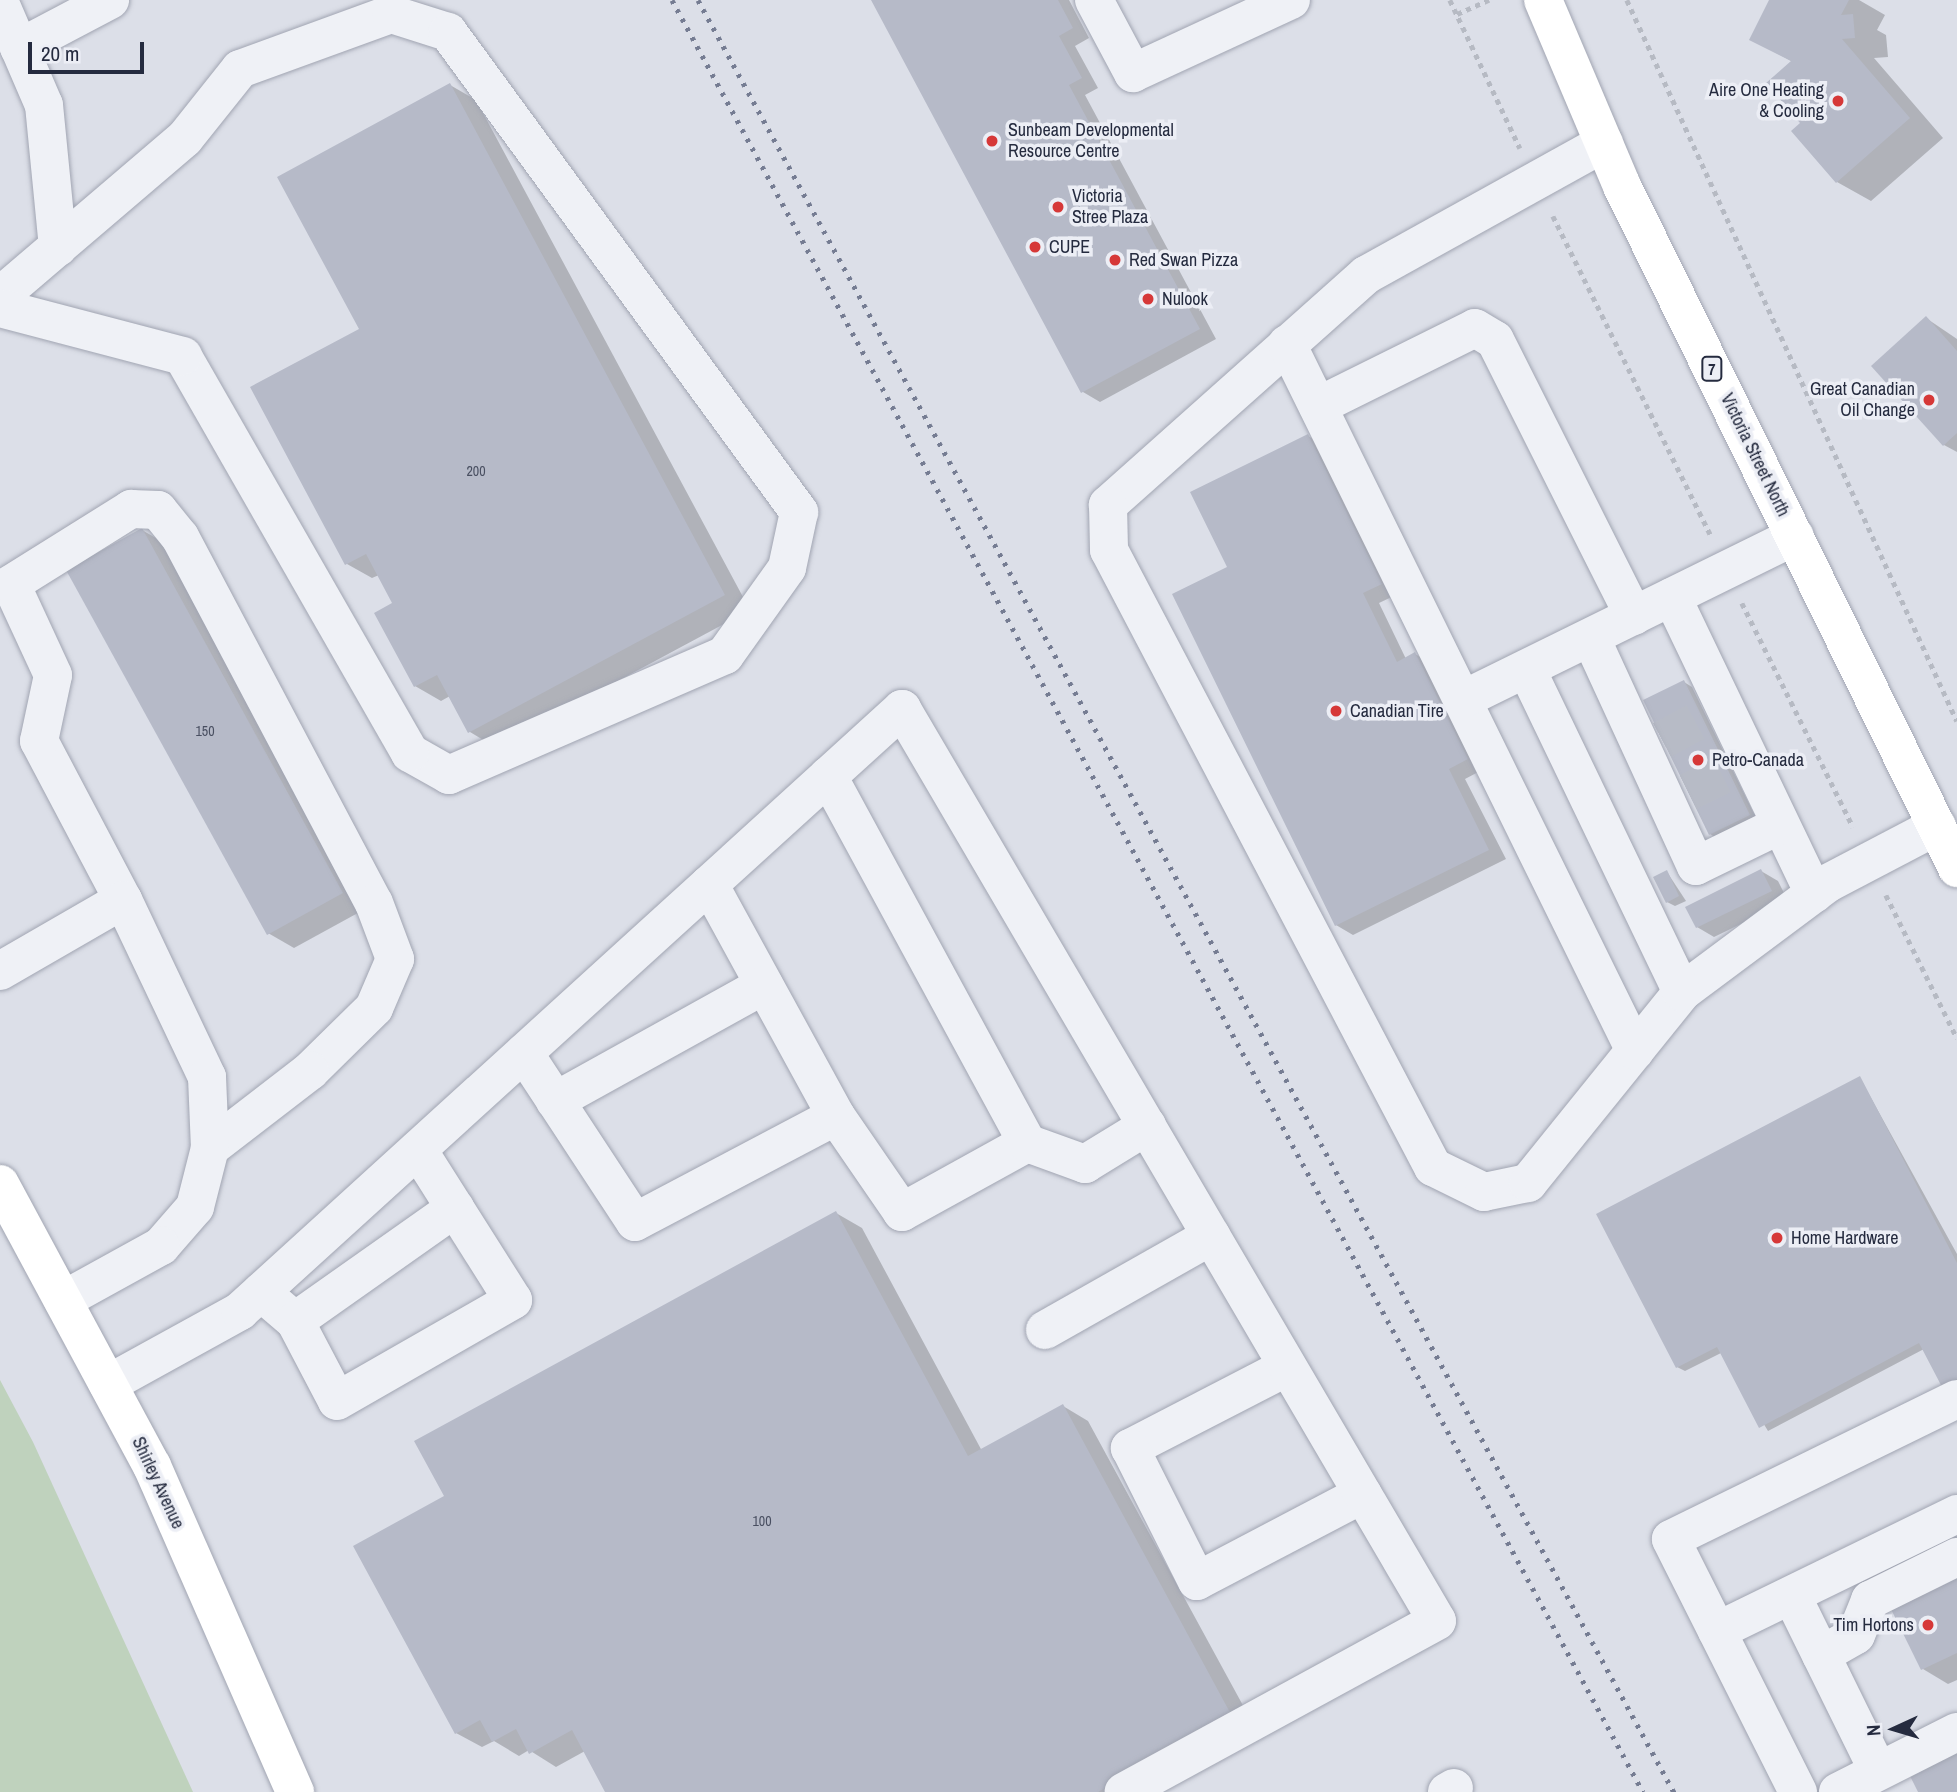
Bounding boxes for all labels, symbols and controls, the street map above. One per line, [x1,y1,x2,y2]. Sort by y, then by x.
scale bar [32,28,147,72]
text: 20 m [41,39,79,68]
place label: Aire One Heating & Cooling [1709,80,1824,122]
marker: Aire One Heating & Cooling [1830,93,1846,109]
place label: Sunbeam Developmental Resource Centre [1008,120,1174,162]
marker: Sunbeam Developmental Resource Centre [982,131,1002,151]
place label: Victoria Stree Plaza [1072,186,1148,228]
marker: Victoria Stree Plaza [1050,199,1066,215]
place label: CUPE [1049,236,1090,258]
marker: CUPE [1027,239,1043,255]
place label: Red Swan Pizza [1129,249,1238,271]
marker: Red Swan Pizza [1107,252,1123,268]
place label: Nulook [1162,288,1208,310]
marker: Nulook [1140,291,1156,307]
road number: 7 [1700,356,1724,382]
place label: Great Canadian Oil Change [1810,379,1915,422]
street label: Victoria Street North [1716,390,1794,520]
marker: Great Canadian Oil Change [1921,392,1937,408]
house number: 200 [466,463,486,479]
place label: Canadian Tire [1350,700,1444,722]
marker: Canadian Tire [1328,703,1344,719]
house number: 150 [195,723,215,739]
place label: Petro-Canada [1712,749,1804,771]
marker: Petro-Canada [1690,752,1706,768]
place label: Home Hardware [1791,1227,1898,1249]
marker: Home Hardware [1769,1230,1785,1246]
street label: Shirley Avenue [127,1433,189,1533]
house number: 100 [752,1513,772,1529]
place label: Tim Hortons [1833,1614,1914,1636]
marker: Tim Hortons [1920,1617,1936,1633]
north arrow [1859,1694,1929,1764]
text: N [1860,1724,1886,1737]

